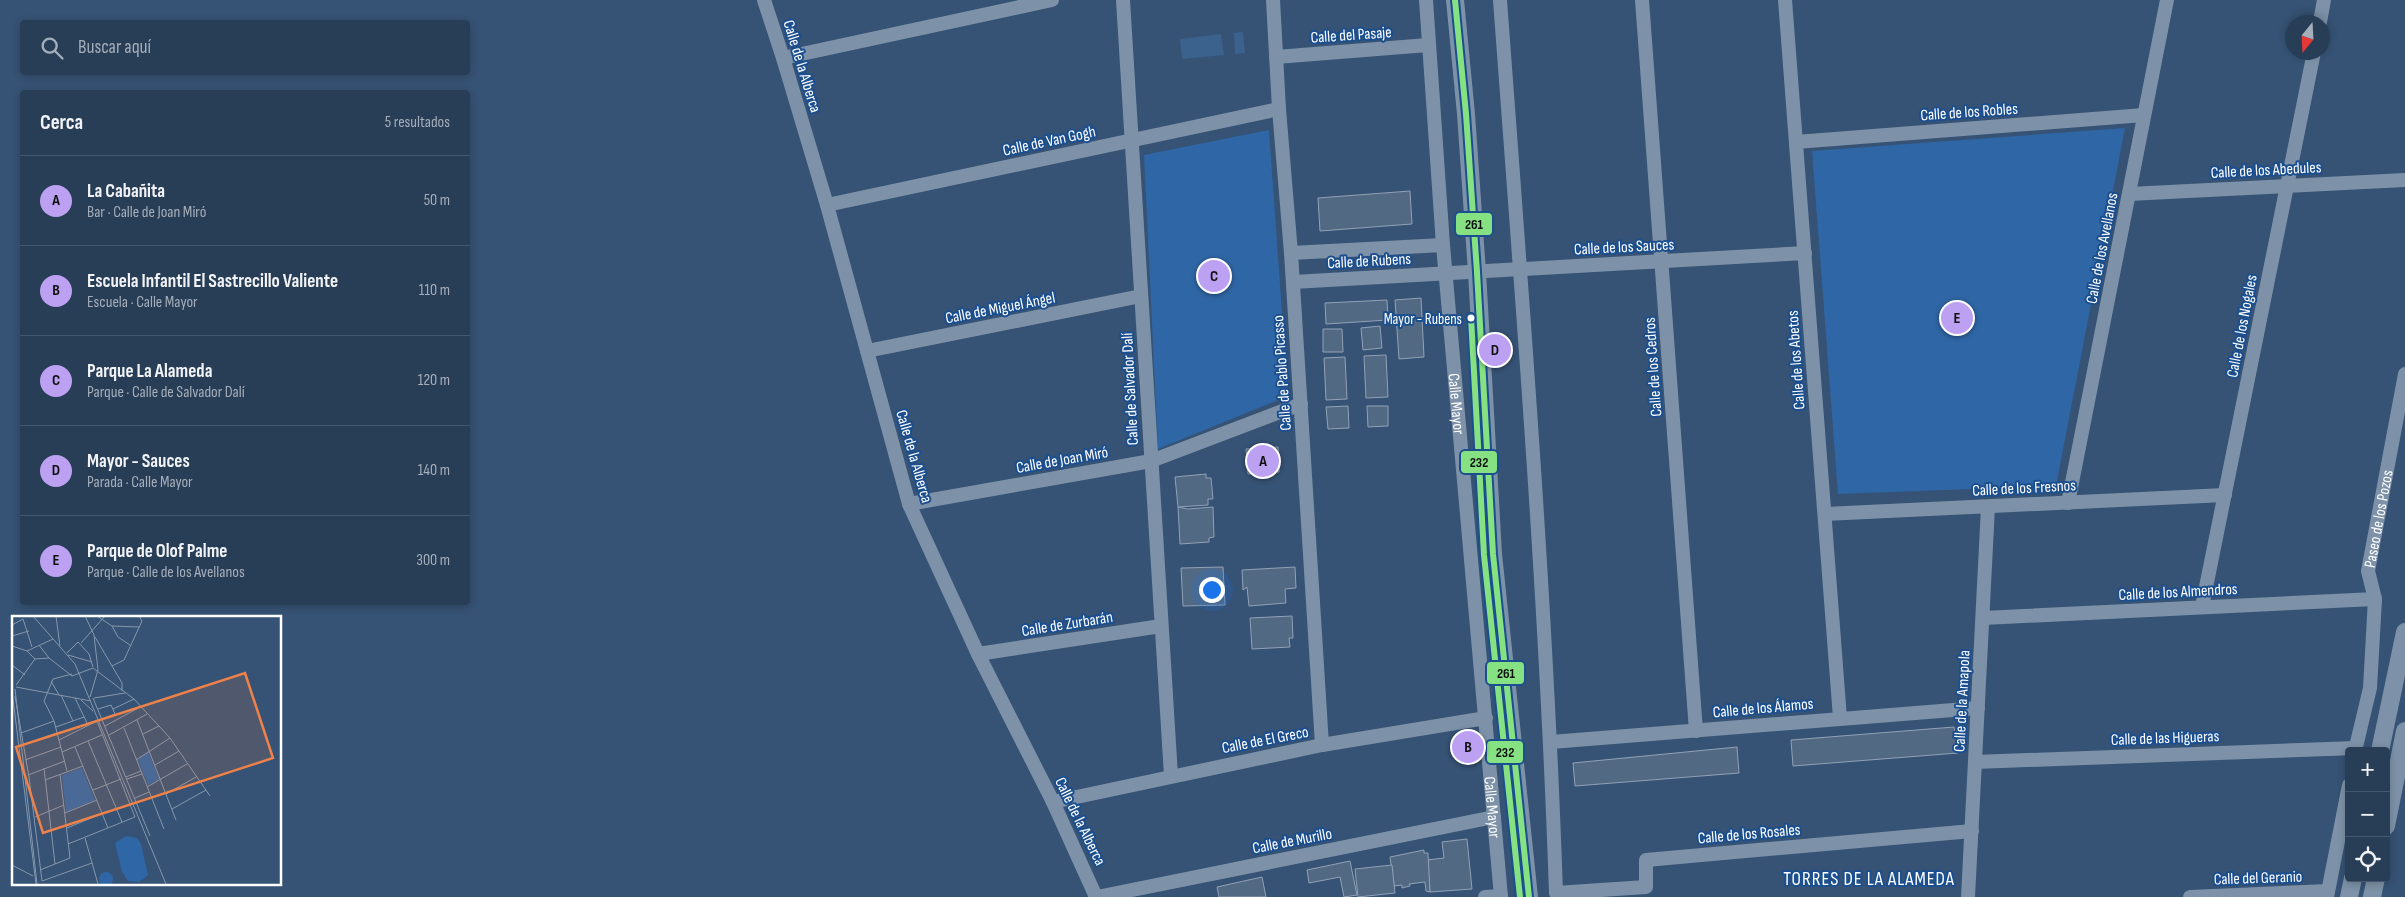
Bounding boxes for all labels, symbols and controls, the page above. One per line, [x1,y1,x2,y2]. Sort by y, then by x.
north arrow [2285,15,2330,60]
street label: Calle de la Alberca [778,18,825,115]
search box [20,20,470,75]
street label: Calle del Pasaje [1310,23,1392,48]
icon: search [38,34,66,62]
text: Buscar aquí [78,36,151,59]
street label: Calle de los Robles [1920,100,2019,125]
text: Cerca [40,110,83,135]
text: 5 resultados [385,113,450,132]
street label: Calle de Van Gogh [1001,122,1097,161]
street label: Calle de los Abedules [2210,158,2322,183]
text: La Cabañita [87,180,165,203]
text: A [52,191,60,210]
text: 50 m [424,191,450,210]
street label: Calle de los Avellanos [2082,191,2123,305]
text: Bar · Calle de Joan Miró [87,203,206,222]
line badge: 261 [1455,212,1493,236]
text: 261 [1465,216,1484,233]
street label: Calle de los Sauces [1573,235,1675,260]
street label: Calle de Rubens [1327,250,1412,273]
pin: C [1198,257,1230,295]
text: Escuela Infantil El Sastrecillo Valiente [87,270,338,293]
street label: Calle de los Nogales [2223,273,2262,379]
text: B [52,281,60,300]
text: 110 m [419,281,450,300]
street label: Calle de Miguel Ángel [944,289,1057,328]
text: Escuela · Calle Mayor [87,293,198,312]
pin: E [1941,299,1973,337]
street label: Calle de los Abetos [1784,309,1809,410]
place label: Mayor - Rubens [1384,310,1462,329]
marker: Mayor - Rubens [1466,313,1476,323]
street label: Calle de Pablo Picasso [1269,314,1296,431]
street label: Calle de los Cedros [1641,316,1666,417]
pin: D [1479,331,1511,369]
street label: Calle de Salvador Dalí [1118,332,1143,446]
text: Parque La Alameda [87,360,212,383]
text: C [52,371,60,390]
text: 120 m [418,371,450,390]
street label: Calle Mayor [1443,372,1468,436]
text: Parque · Calle de Salvador Dalí [87,383,245,402]
street label: Calle de la Alberca [891,408,936,505]
pin: A [1247,442,1279,480]
street label: Calle de Joan Miró [1015,443,1110,478]
text: Mayor - Sauces [87,450,190,473]
line badge: 232 [1460,450,1498,474]
text: 232 [1470,454,1488,471]
text: D [52,461,60,480]
text: 140 m [418,461,450,480]
street label: Paseo de los Pozos [2361,468,2398,569]
text: Parada · Calle Mayor [87,473,193,492]
street label: Calle de los Fresnos [1972,476,2077,501]
text: Parque de Olof Palme [87,540,227,563]
text: E [53,551,59,570]
text: 300 m [416,551,450,570]
text: Parque · Calle de los Avellanos [87,563,245,582]
your location [1199,577,1225,603]
street label: Calle de los Almendros [2118,580,2238,605]
street label: Calle de Zurbarán [1020,608,1114,641]
inset map [12,616,281,884]
street label: Calle de la Amapola [1950,650,1975,752]
line badge: 261 [1486,661,1525,685]
text: 261 [1497,665,1516,682]
street label: Calle de los Álamos [1712,695,1815,722]
street label: Calle de El Greco [1220,723,1310,758]
street label: Calle de las Higueras [2111,727,2220,750]
pin: B [1452,728,1484,766]
line badge: 232 [1486,740,1524,764]
text: 232 [1496,744,1514,761]
map controls [2345,747,2390,882]
button: + [2345,747,2390,792]
street label: Calle de la Alberca [1050,774,1109,869]
street label: Calle Mayor [1479,776,1504,839]
button: − [2345,792,2390,837]
street label: Calle de los Rosales [1697,821,1801,848]
street label: Calle de Murillo [1251,824,1334,858]
button: locate [2345,837,2390,882]
street label: Calle del Geranio [2213,867,2303,890]
district label: TORRES DE LA ALAMEDA [1783,868,1955,891]

